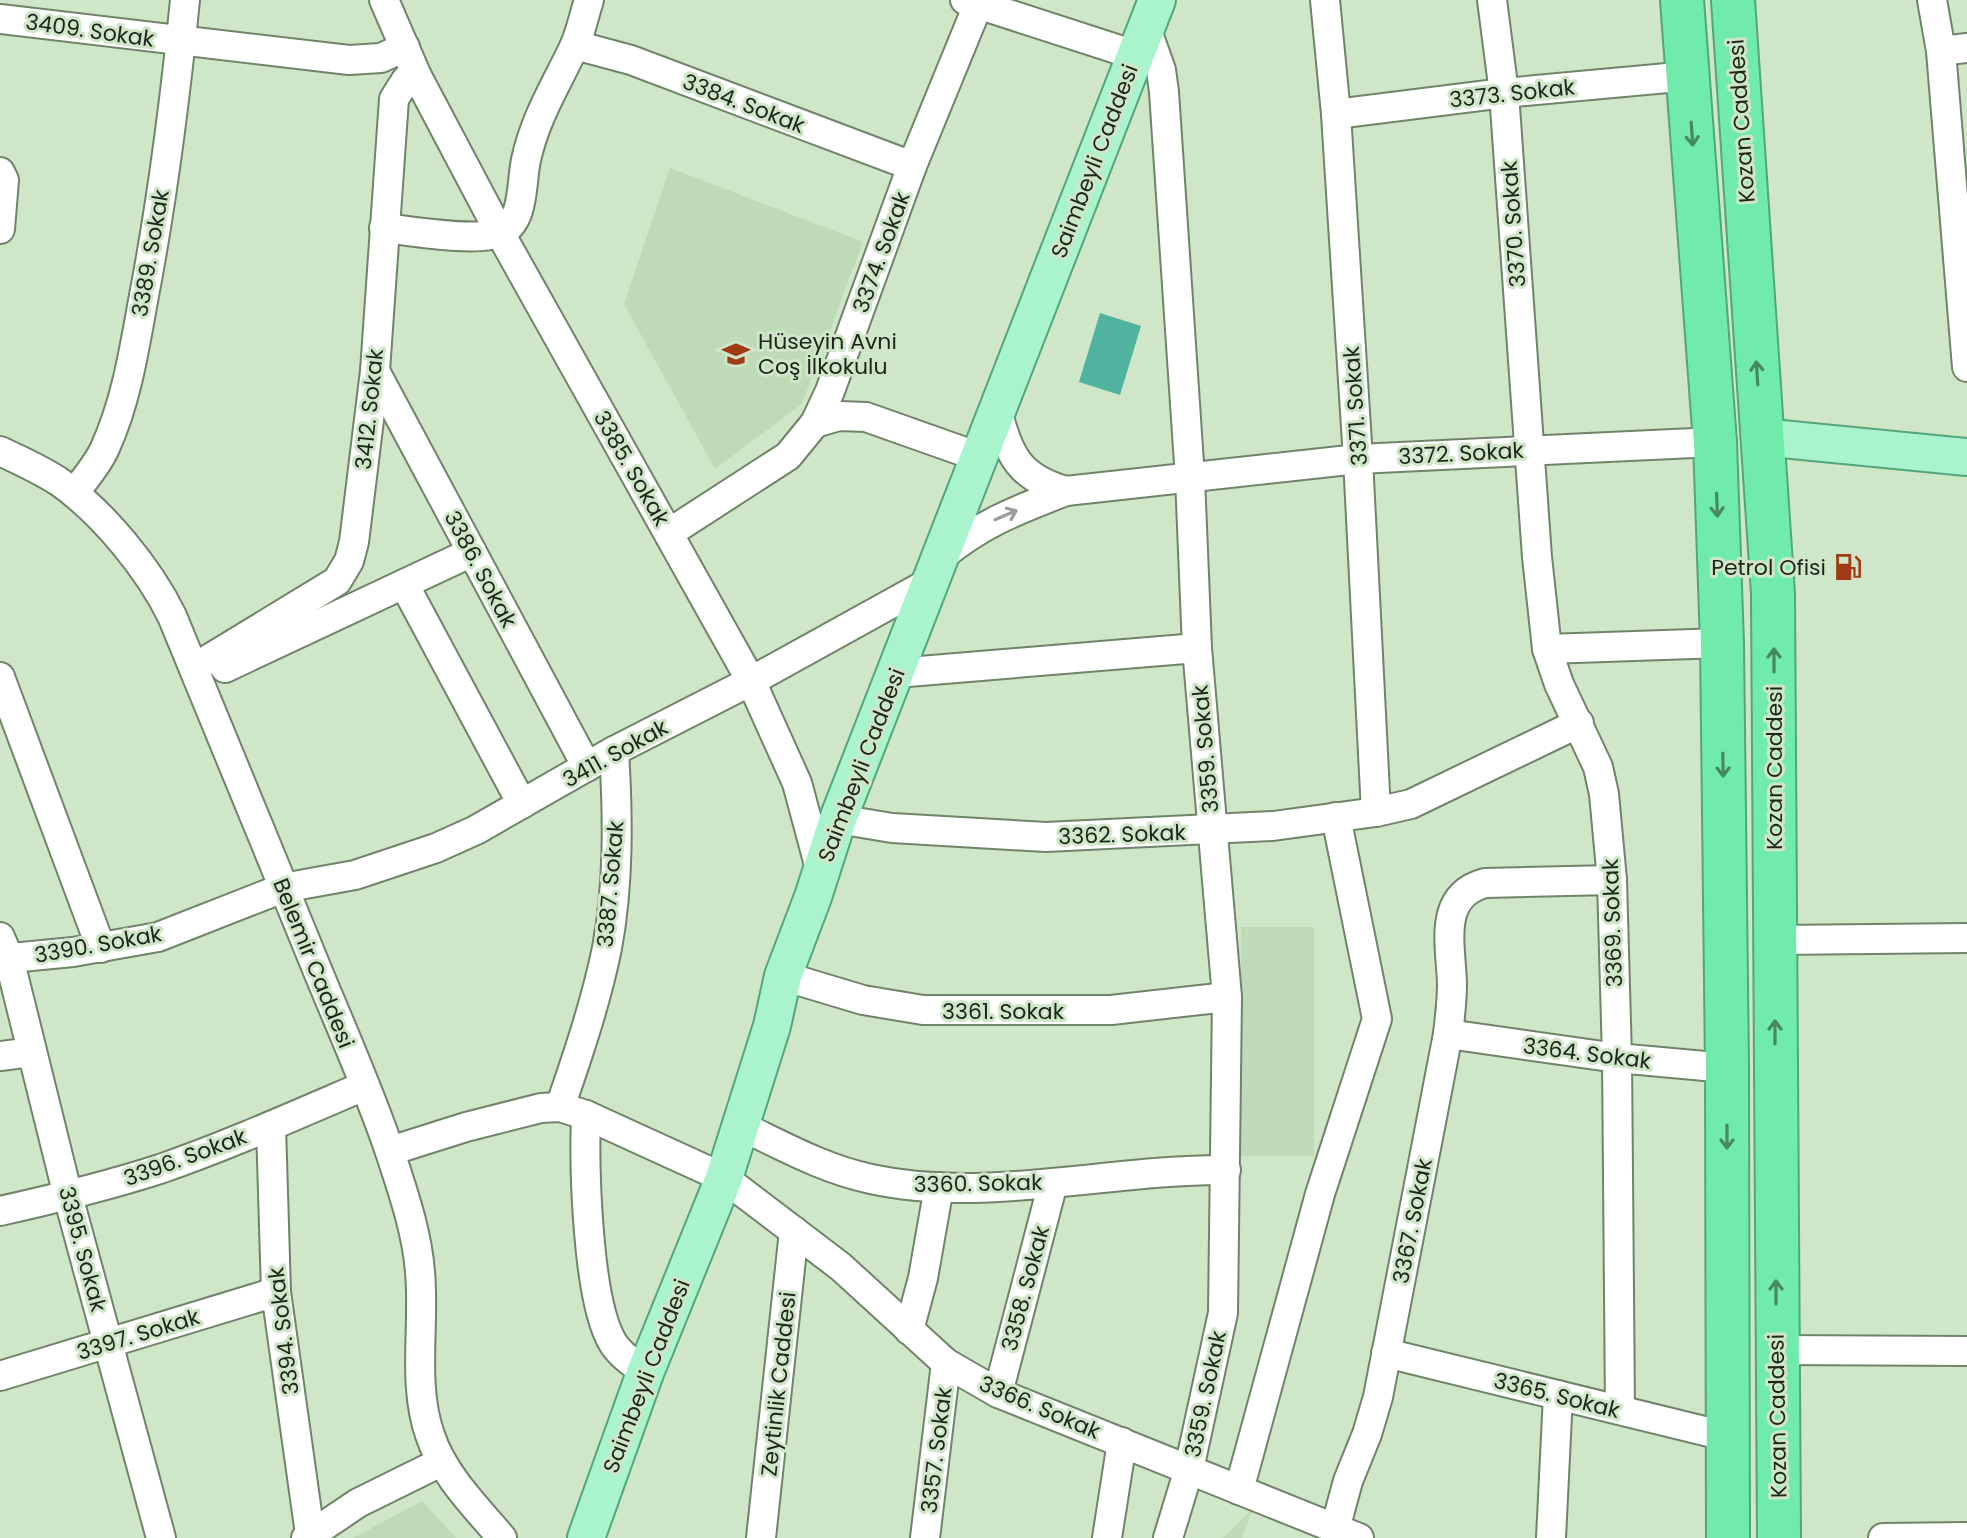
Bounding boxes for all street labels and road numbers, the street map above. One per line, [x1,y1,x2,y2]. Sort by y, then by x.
street label: 3409. Sokak [24,6,157,55]
street label: Kozan Caddesi [1720,38,1763,204]
street label: Saimbeyli Caddesi [1043,60,1146,263]
street label: 3384. Sokak [678,66,810,141]
street label: 3373. Sokak [1448,71,1577,115]
street label: 3370. Sokak [1494,159,1533,288]
street label: 3389. Sokak [124,186,177,319]
street label: 3374. Sokak [845,187,918,317]
street label: 3371. Sokak [1336,344,1375,467]
street label: 3412. Sokak [348,346,391,471]
street label: 3385. Sokak [586,405,677,532]
street label: 3372. Sokak [1397,435,1525,472]
street label: 3386. Sokak [437,505,525,634]
street label: Saimbeyli Caddesi [810,664,913,867]
street label: 3359. Sokak [1184,683,1227,814]
street label: Kozan Caddesi [1759,686,1790,850]
street label: 3411. Sokak [557,711,674,795]
street label: 3362. Sokak [1058,817,1187,852]
street label: 3387. Sokak [590,819,632,949]
street label: 3369. Sokak [1595,857,1630,988]
street label: Belemir Caddesi [265,874,362,1053]
street label: 3390. Sokak [32,918,165,971]
street label: 3361. Sokak [942,996,1065,1027]
street label: 3364. Sokak [1521,1030,1653,1077]
street label: 3396. Sokak [119,1121,252,1194]
street label: 3367. Sokak [1385,1155,1440,1286]
street label: 3360. Sokak [913,1167,1043,1200]
street label: 3395. Sokak [51,1183,114,1316]
street label: 3358. Sokak [994,1221,1057,1354]
street label: 3394. Sokak [260,1265,307,1397]
street label: Saimbeyli Caddesi [595,1275,698,1478]
street label: Zeytinlik Caddesi [753,1290,804,1478]
street label: 3397. Sokak [73,1301,204,1368]
street label: 3359. Sokak [1177,1327,1234,1460]
street label: Kozan Caddesi [1761,1334,1794,1498]
street label: 3365. Sokak [1491,1365,1624,1426]
street label: 3366. Sokak [974,1368,1106,1447]
street label: 3357. Sokak [913,1385,960,1515]

